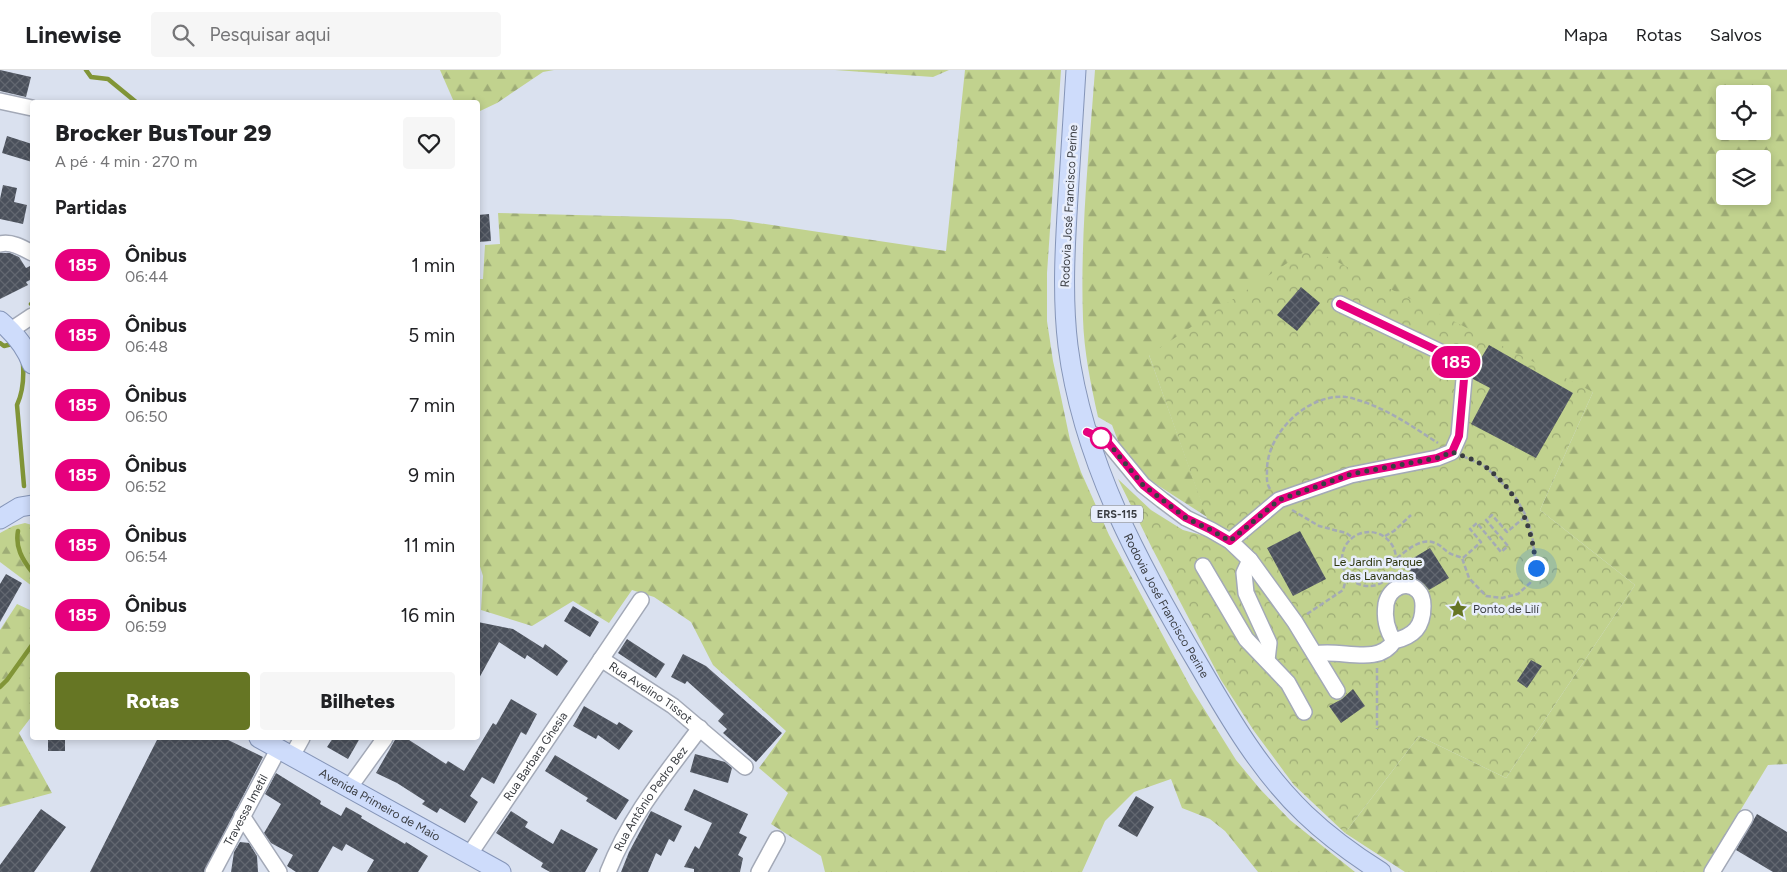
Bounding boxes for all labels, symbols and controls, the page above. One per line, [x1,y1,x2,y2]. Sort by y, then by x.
search box [151,12,501,57]
text: Linewise [25,20,121,49]
icon: search [169,21,197,49]
text: Pesquisar aqui [209,23,331,46]
text: Mapa [1564,24,1608,46]
text: Rotas [1636,24,1682,46]
text: Salvos [1710,24,1762,46]
map controls [1716,85,1771,205]
button: locate [1716,85,1771,140]
button: heart [403,117,455,169]
text: Brocker BusTour 29 [55,118,271,147]
street label: Rodovia José Francisco Perine [1058,124,1080,288]
button: layers [1716,150,1771,205]
text: A pé · 4 min · 270 m [55,152,197,171]
text: Partidas [55,196,127,219]
text: Ônibus [125,244,187,267]
text: 185 [68,254,97,276]
text: 1 min [411,254,455,277]
text: 06:44 [125,267,168,286]
text: Ônibus [125,314,187,337]
text: 185 [68,324,97,346]
text: 5 min [408,324,455,347]
text: 06:48 [125,337,168,356]
line badge: 185 [1427,346,1485,378]
text: 185 [1441,351,1471,373]
text: Ônibus [125,384,187,407]
text: 185 [68,394,97,416]
text: 7 min [409,394,455,417]
text: 06:50 [125,407,168,426]
unlabelled marker [1090,427,1112,449]
text: Ônibus [125,454,187,477]
text: 185 [68,464,97,486]
text: 9 min [408,464,455,487]
text: 06:52 [125,477,167,496]
road number: ERS-115 [1091,506,1143,522]
text: Ônibus [125,524,187,547]
street label: Rodovia José Francisco Perine [1121,531,1212,681]
text: 185 [68,534,97,556]
text: 11 min [403,534,455,557]
text: 06:54 [125,547,168,566]
park label: Le Jardin Parque das Lavandas [1334,555,1423,583]
your location [1524,556,1549,581]
text: Ônibus [125,594,187,617]
place icon: Ponto de Lilí [1447,598,1469,620]
place label: Ponto de Lilí [1473,602,1540,616]
text: 185 [68,604,97,626]
text: 16 min [401,604,455,627]
text: 06:59 [125,617,167,636]
street label: Rua Avelino Tissot [606,659,695,727]
button: Rotas [55,672,250,730]
button: Bilhetes [260,672,455,730]
street label: Rua Barbara Ghesia [501,709,570,803]
street label: Rua Antônio Pedro Bez [611,744,691,854]
street label: Avenida Primeiro de Maio [317,766,443,844]
street label: Travessa Imetil [221,772,271,848]

